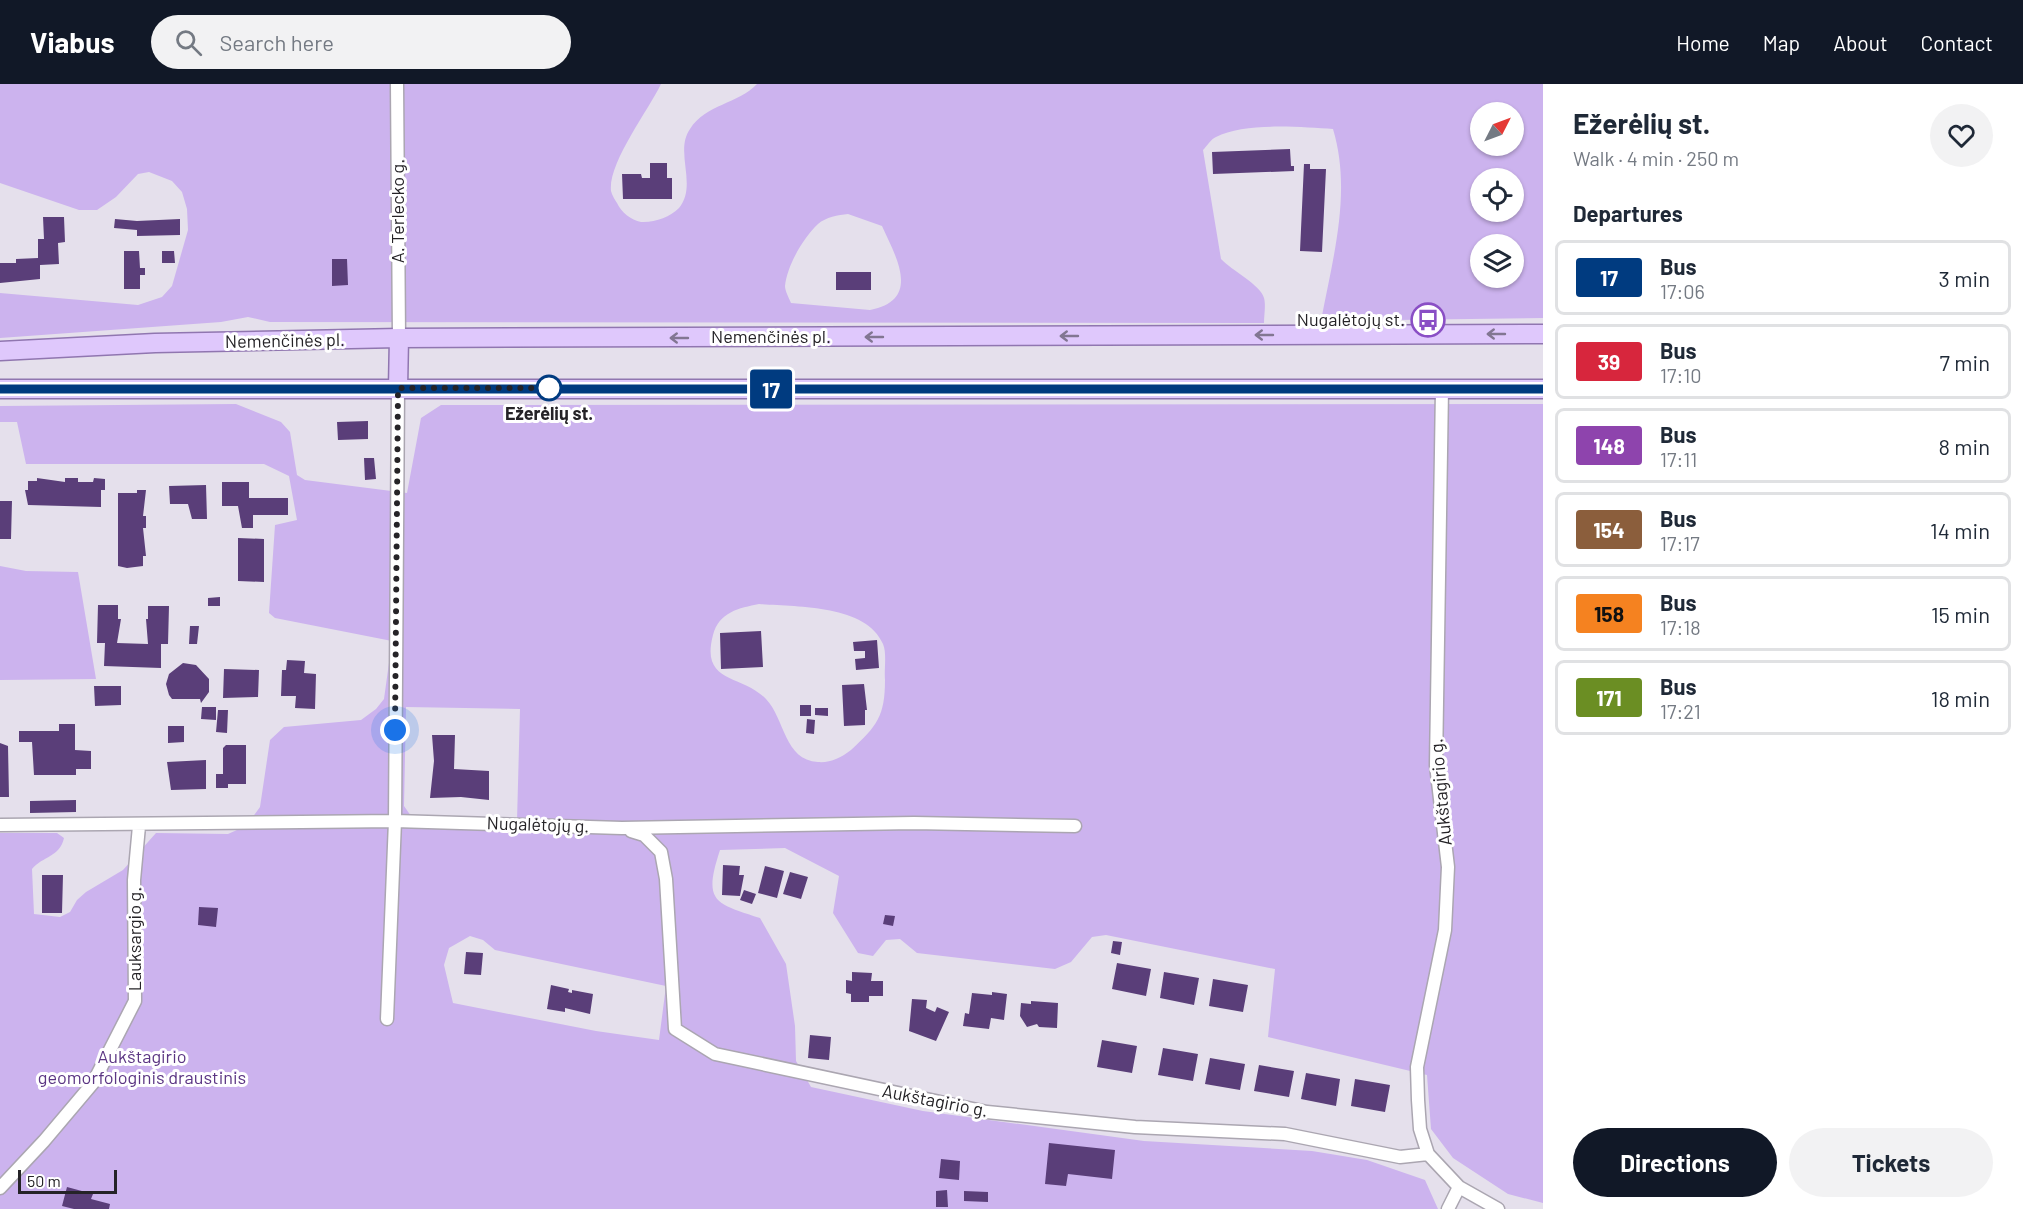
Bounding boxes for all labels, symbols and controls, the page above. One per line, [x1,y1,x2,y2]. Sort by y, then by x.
search box [151,15,571,69]
text: Viabus [30,25,115,59]
icon: search [172,26,205,59]
text: Search here [220,29,334,55]
text: Home [1676,30,1730,55]
text: Map [1763,30,1800,55]
text: About [1833,30,1888,55]
text: Contact [1921,30,1993,55]
north arrow [1470,102,1524,156]
map controls [1470,102,1524,288]
button: heart [1930,104,1993,167]
text: Ežerėlių st. [1573,106,1710,140]
text: Walk · 4 min · 250 m [1573,146,1739,170]
street label: A. Terlecko g. [386,159,408,263]
button: locate [1470,168,1524,222]
text: Departures [1573,200,1683,226]
button: layers [1470,234,1524,288]
text: Bus [1660,253,1697,279]
text: 17 [1600,265,1618,290]
text: 3 min [1939,265,1990,291]
text: 17:06 [1660,279,1705,303]
bus stop icon: Nugalėtojų st. [1410,302,1446,338]
place label: Nugalėtojų st. [1297,308,1405,330]
street label: Nemenčinės pl. [711,325,831,347]
street label: Nemenčinės pl. [225,328,345,352]
one-way arrow [1486,328,1506,340]
one-way arrow [1254,329,1274,341]
one-way arrow [1059,330,1079,342]
one-way arrow [864,331,884,343]
one-way arrow [669,332,689,343]
text: Bus [1660,337,1697,363]
text: 39 [1598,349,1620,374]
text: 7 min [1940,349,1990,375]
text: 17:10 [1660,363,1702,387]
line badge: 17 [744,370,798,408]
marker: Ežerėlių st. [536,375,562,401]
text: 17 [762,377,780,402]
place label: Ežerėlių st. [505,402,593,424]
text: Bus [1660,421,1697,447]
text: 148 [1593,433,1625,458]
text: 8 min [1938,433,1990,459]
text: 17:11 [1660,447,1697,471]
text: Bus [1660,505,1697,531]
text: 154 [1593,517,1625,542]
text: 14 min [1930,517,1990,543]
text: 17:17 [1660,531,1700,555]
text: Bus [1660,589,1697,615]
text: 158 [1594,601,1624,626]
text: 15 min [1931,601,1990,627]
text: 17:18 [1660,615,1701,639]
text: Bus [1660,673,1697,699]
text: 171 [1596,685,1622,710]
text: 18 min [1931,685,1990,711]
text: 17:21 [1660,699,1701,723]
your location [380,715,410,745]
street label: Aukštagirio g. [1424,738,1456,847]
street label: Nugalėtojų g. [486,811,590,837]
street label: Lauksargio g. [123,887,145,991]
park label: Aukštagirio geomorfologinis draustinis [38,1045,246,1088]
street label: Aukštagirio g. [880,1079,990,1121]
button: Directions [1573,1128,1777,1197]
button: Tickets [1789,1128,1993,1197]
scale bar [18,1167,117,1194]
text: 50 m [27,1171,61,1190]

